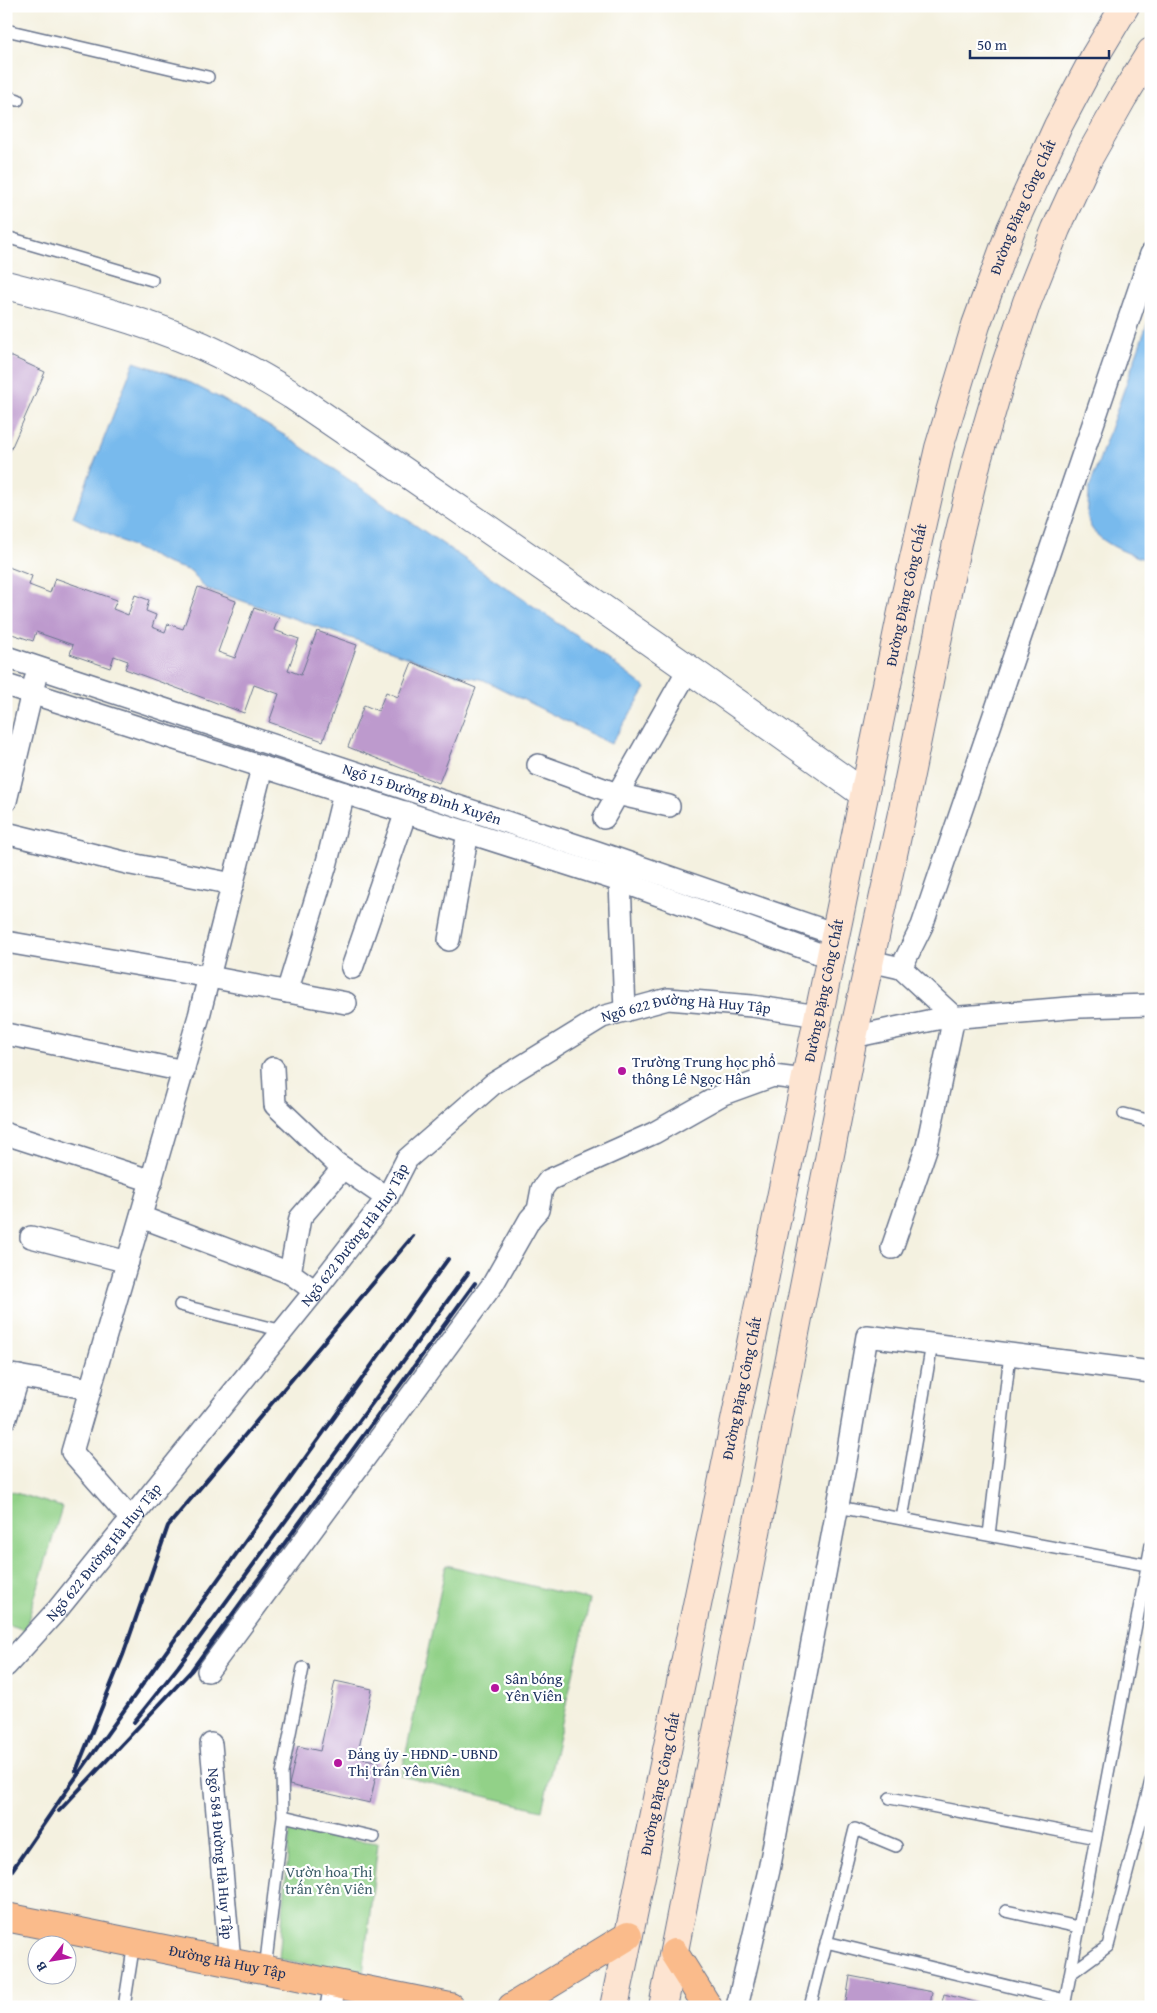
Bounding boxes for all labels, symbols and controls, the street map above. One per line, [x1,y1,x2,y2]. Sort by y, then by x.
scale bar [970,28,1108,60]
text: 50 m [977,34,1008,55]
street label: Đường Đặng Công Chất [984,135,1061,278]
street label: Đường Đặng Công Chất [880,521,932,668]
street label: Ngõ 15 Đường Đình Xuyên [340,758,505,830]
street label: Đường Đặng Công Chất [798,916,848,1064]
street label: Ngõ 622 Đường Hà Huy Tập [598,988,772,1027]
place label: Trường Trung học phổ thông Lê Ngọc Hân [632,1051,776,1089]
marker: Trường Trung học phổ thông Lê Ngọc Hân [616,1065,628,1077]
street label: Ngõ 622 Đường Hà Huy Tập [296,1160,413,1311]
street label: Đường Đặng Công Chất [716,1314,766,1461]
street label: Ngõ 622 Đường Hà Huy Tập [41,1478,166,1626]
place label: Sân bóng Yên Viên [505,1668,563,1706]
marker: Sân bóng Yên Viên [489,1682,501,1694]
street label: Đường Đặng Công Chất [635,1709,685,1857]
place label: Đảng ủy - HĐND - UBND Thị trấn Yên Viên [348,1743,498,1781]
marker: Đảng ủy - HĐND - UBND Thị trấn Yên Viên [332,1757,344,1769]
street label: Ngõ 584 Đường Hà Huy Tập [203,1767,239,1940]
park label: Vườn hoa Thị trấn Yên Viên [285,1861,373,1899]
north arrow [28,1936,78,1986]
street label: Đường Hà Huy Tập [167,1939,288,1984]
text: B [30,1958,52,1976]

